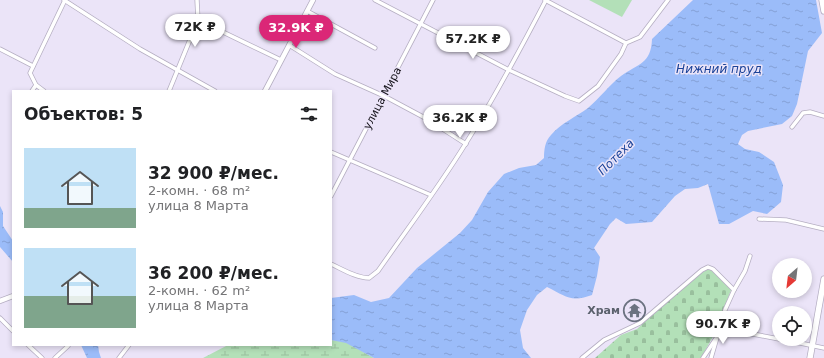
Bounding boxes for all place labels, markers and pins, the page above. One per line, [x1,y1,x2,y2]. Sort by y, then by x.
pin: 72K ₽ [167,14,223,48]
pin: 32.9K ₽ [259,15,333,49]
pin: 57.2K ₽ [436,26,510,60]
pin: 36.2K ₽ [423,105,497,139]
temple icon: Храм [622,297,648,323]
place label: Храм [587,304,620,317]
pin: 90.7K ₽ [686,311,760,345]

